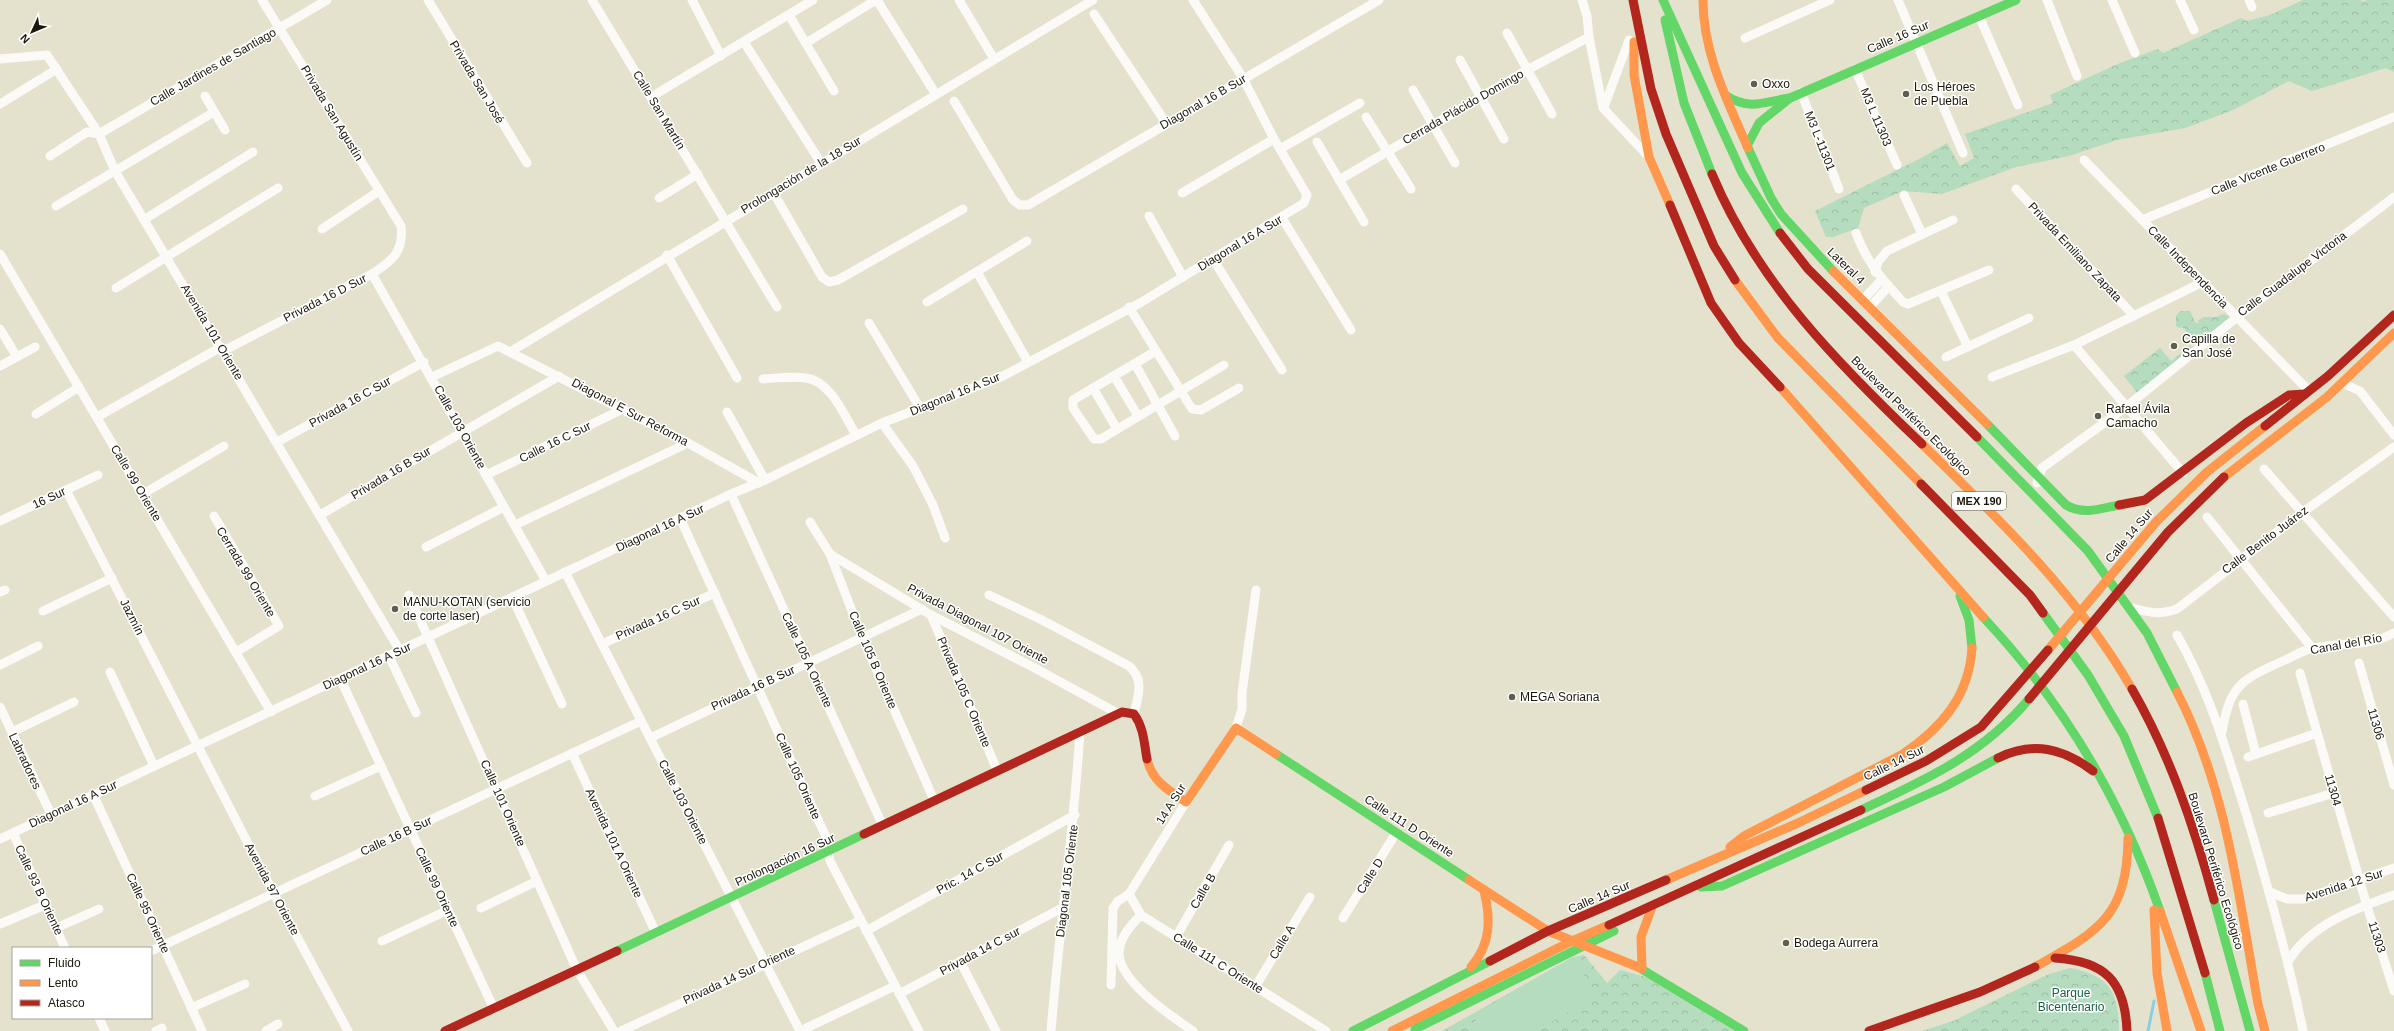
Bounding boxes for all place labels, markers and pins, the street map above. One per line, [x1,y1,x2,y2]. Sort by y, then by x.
place label: Oxxo [1762,77,1790,91]
marker: Oxxo [1749,79,1759,89]
place label: Los Héroes de Puebla [1914,80,1975,108]
marker: Los Héroes de Puebla [1901,89,1911,99]
place label: Capilla de San José [2182,332,2236,360]
marker: Capilla de San José [2169,341,2179,351]
place label: Rafael Ávila Camacho [2106,401,2170,430]
marker: Rafael Ávila Camacho [2093,411,2103,421]
place label: MANU-KOTAN (servicio de corte laser) [403,595,531,623]
marker: MANU-KOTAN (servicio de corte laser) [390,604,400,614]
place label: MEGA Soriana [1520,690,1600,704]
marker: MEGA Soriana [1507,692,1517,702]
place label: Bodega Aurrera [1794,936,1878,950]
marker: Bodega Aurrera [1781,938,1791,948]

